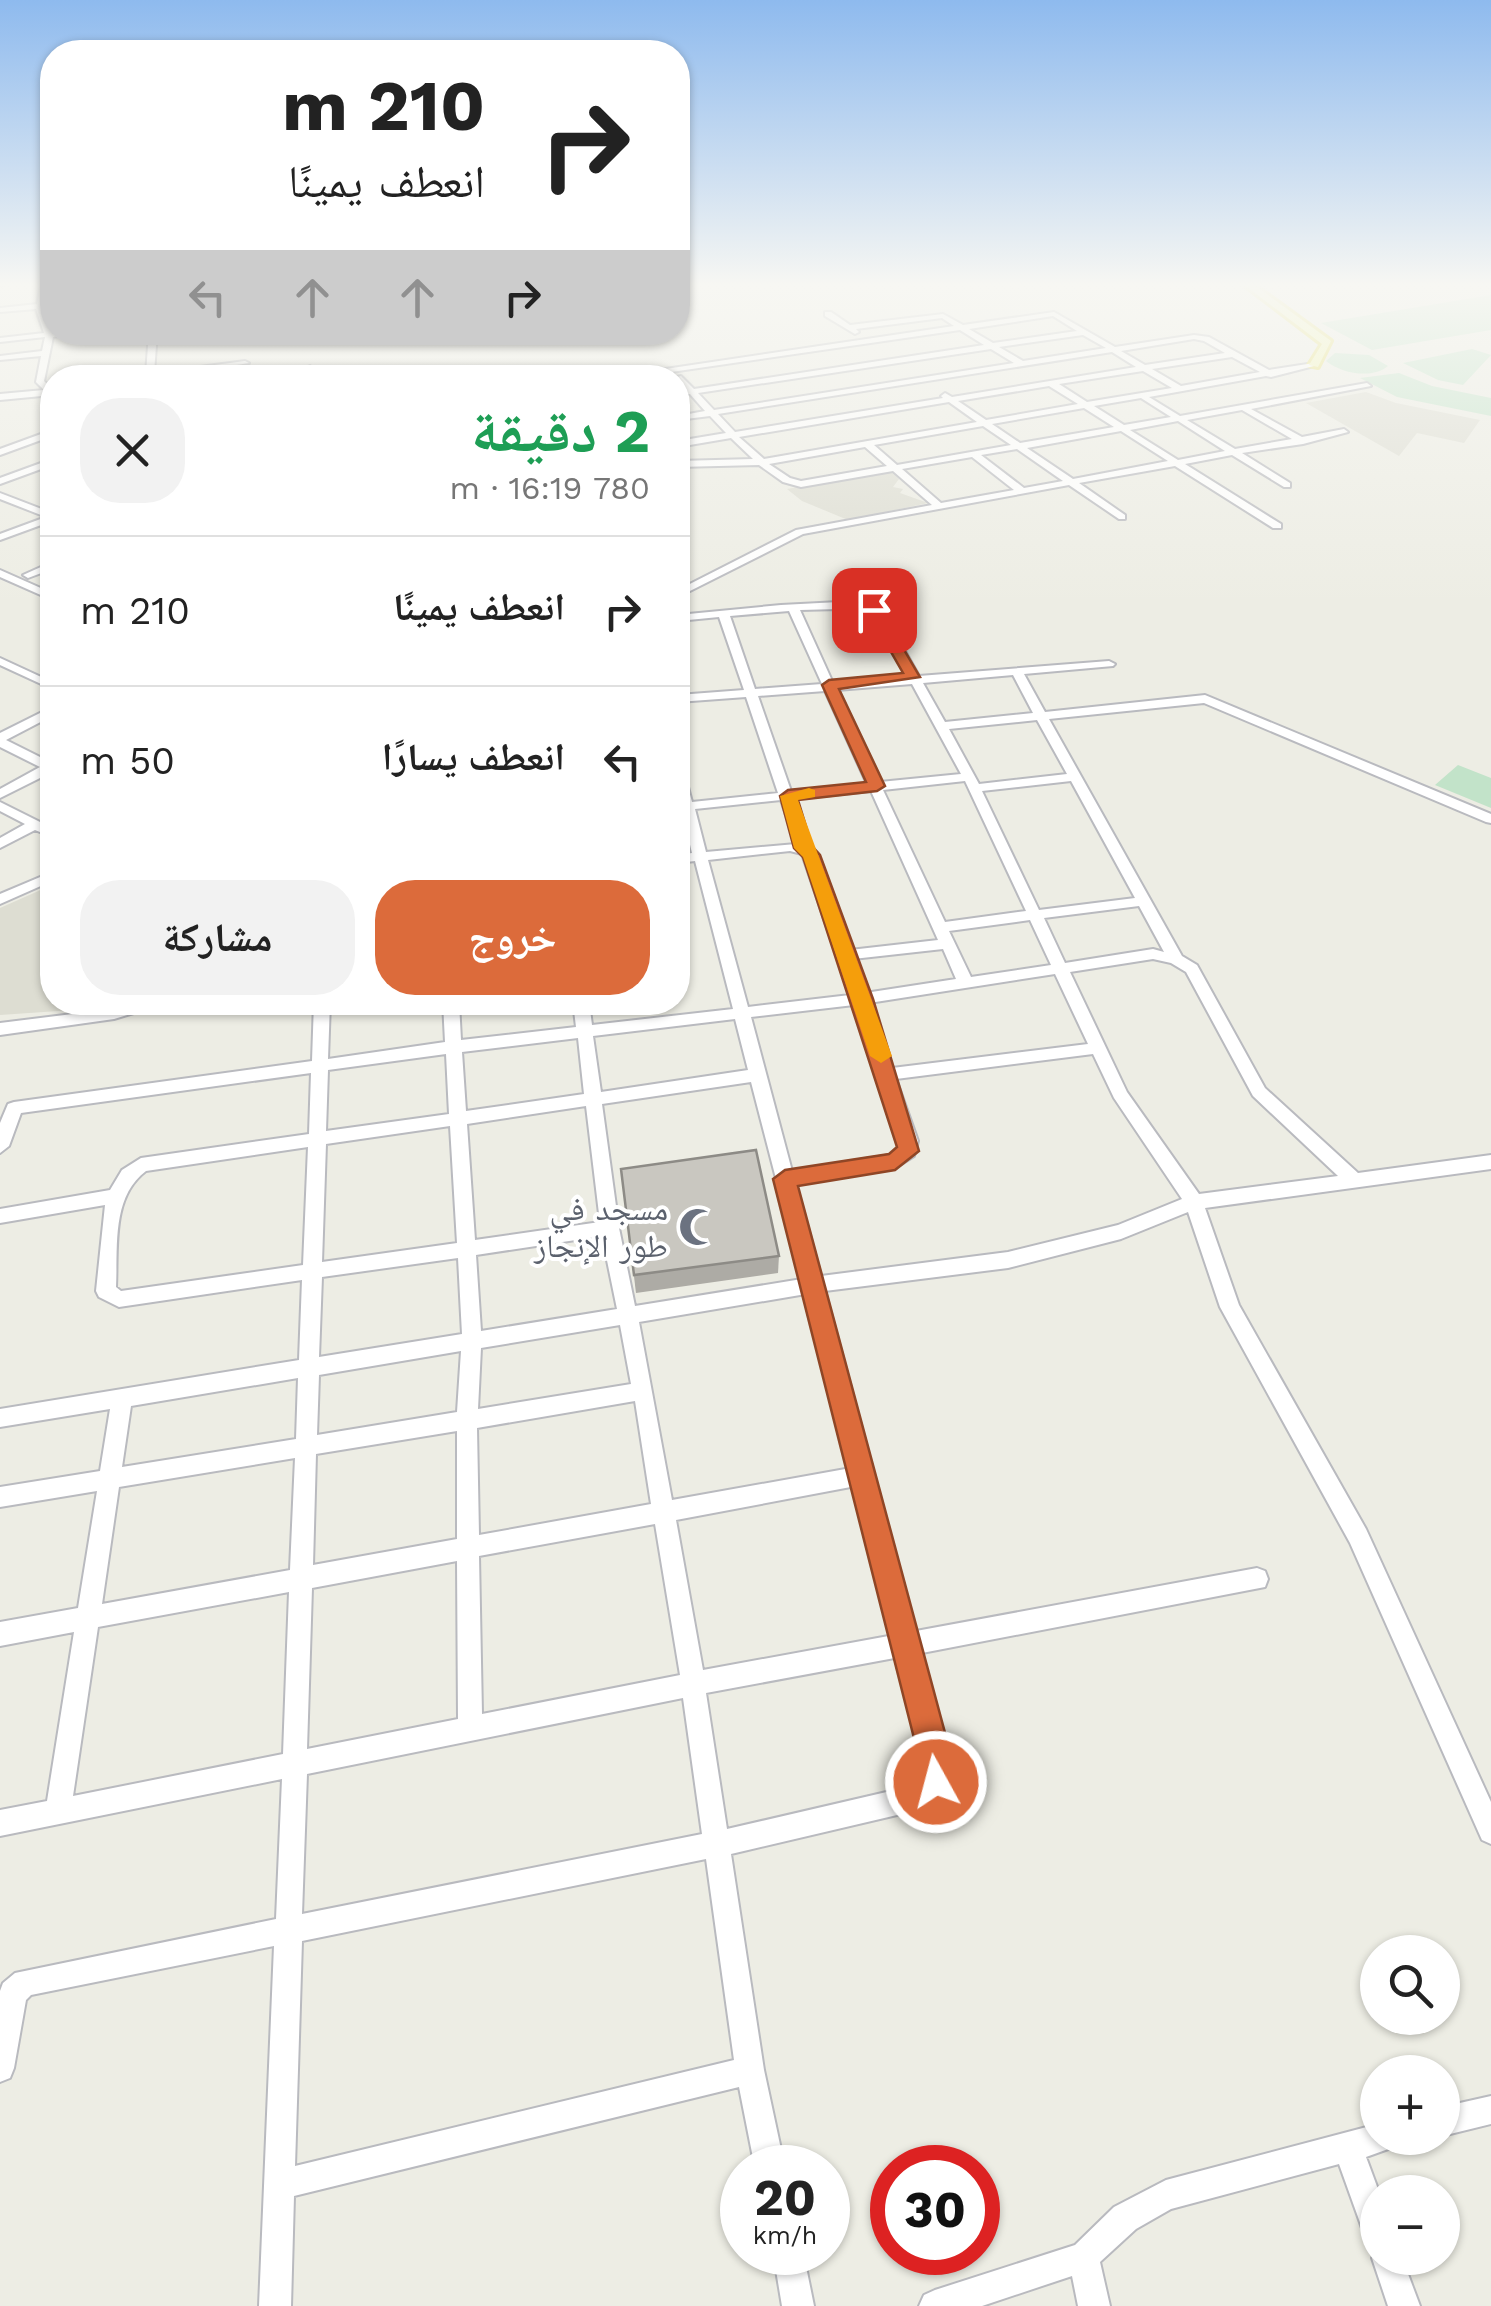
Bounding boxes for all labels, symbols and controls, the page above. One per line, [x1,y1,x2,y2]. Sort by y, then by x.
text: 210 m [282,65,485,147]
icon: right [520,80,650,210]
text: انعطف يمينًا [288,155,485,208]
icon: left [180,270,235,325]
icon: ahead [285,270,340,325]
icon: ahead [390,270,445,325]
icon: right [495,270,550,325]
text: 2 دقيقة [471,396,650,467]
button: close [80,398,185,503]
text: 780 m · 16:19 [450,469,650,507]
pin [832,568,917,653]
icon: arrive [847,583,902,638]
icon: right [595,584,650,639]
text: انعطف يمينًا [393,585,565,629]
text: 210 m [80,589,190,633]
icon: left [595,734,650,789]
text: انعطف يسارًا [382,735,565,779]
text: 50 m [80,739,175,783]
button: مشاركة [80,880,355,995]
button: خروج [375,880,650,995]
place label: مسجد في طور الإنجاز [533,1190,668,1265]
mosque icon: مسجد في طور الإنجاز [677,1206,719,1248]
position arrow [884,1730,988,1834]
map controls [1360,1935,1460,2275]
button: search [1360,1935,1460,2035]
button: + [1360,2055,1460,2155]
speed limit sign: 30 [870,2145,1000,2275]
text: 20 [754,2168,816,2227]
button: − [1360,2175,1460,2275]
text: km/h [753,2221,817,2250]

